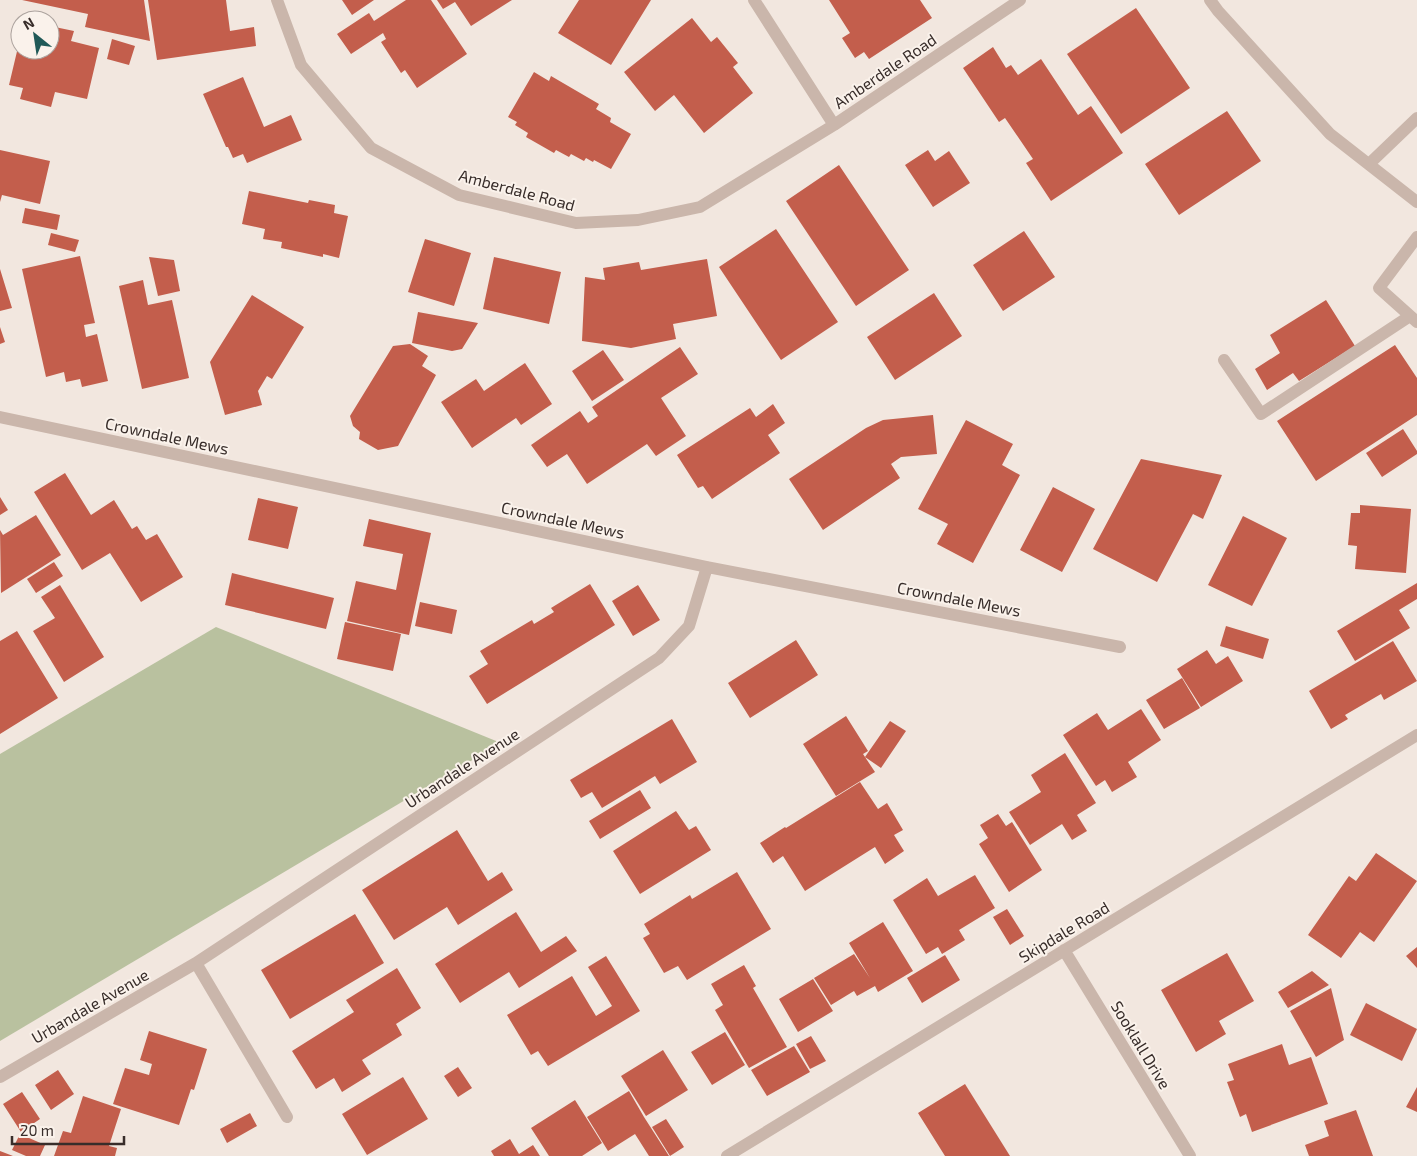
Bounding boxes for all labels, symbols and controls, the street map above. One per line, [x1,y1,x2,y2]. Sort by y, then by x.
north arrow [10,10,60,60]
text: N [20,13,37,33]
street label: Amberdale Road [830,29,940,112]
street label: Amberdale Road [457,165,577,214]
street label: Crowndale Mews [104,413,231,458]
street label: Crowndale Mews [500,497,627,542]
street label: Crowndale Mews [896,577,1023,620]
street label: Urbandale Avenue [401,724,522,812]
street label: Skipdale Road [1015,897,1112,966]
street label: Urbandale Avenue [28,964,152,1047]
street label: Sooklall Drive [1108,997,1175,1092]
scale bar [12,1114,125,1146]
text: 20 m [20,1121,54,1139]

